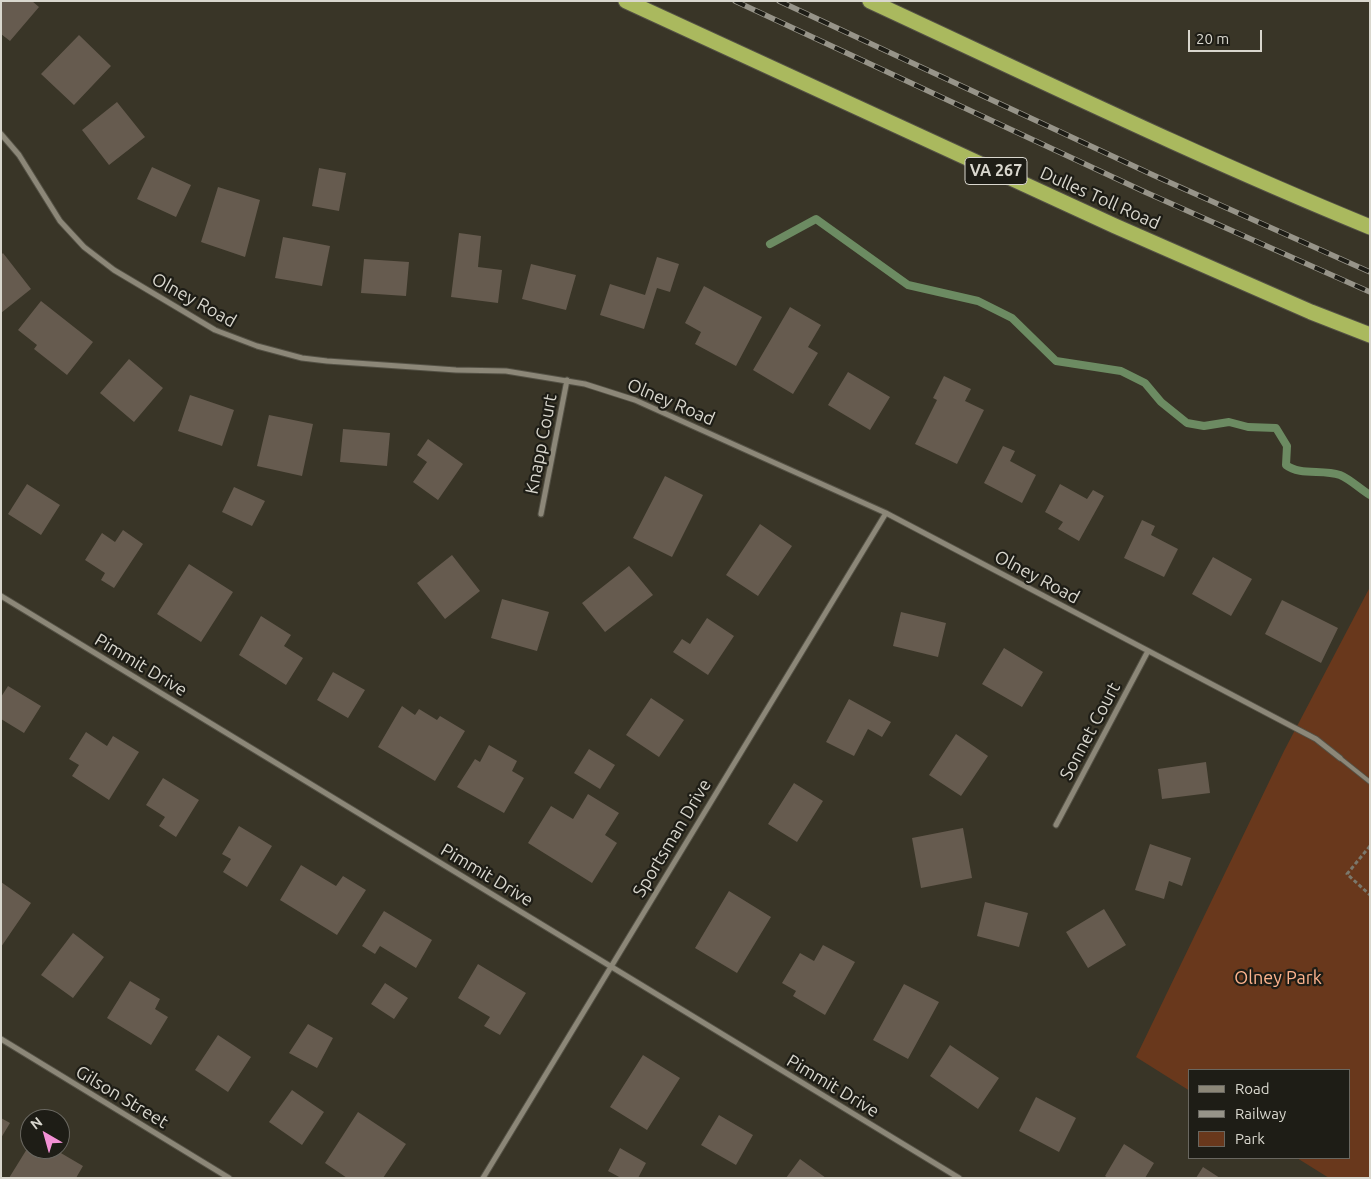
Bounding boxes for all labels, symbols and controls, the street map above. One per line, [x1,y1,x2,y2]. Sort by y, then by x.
scale bar [1191,20,1265,52]
text: 20 m [1196,30,1229,47]
road number: VA 267 [965,158,1027,185]
street label: Dulles Toll Road [1037,162,1163,234]
street label: Olney Road [148,268,240,332]
street label: Olney Road [624,374,718,430]
street label: Knapp Court [521,392,561,496]
street label: Olney Road [991,546,1083,608]
street label: Pimmit Drive [91,629,191,701]
street label: Sonnet Court [1055,679,1125,783]
street label: Sportsman Drive [628,775,716,901]
street label: Pimmit Drive [437,839,537,911]
park label: Olney Park [1234,967,1322,989]
street label: Pimmit Drive [783,1050,883,1122]
street label: Gilson Street [72,1061,172,1133]
legend [1188,1069,1351,1159]
text: Road [1235,1080,1270,1097]
text: Railway [1235,1105,1286,1122]
north arrow [20,1109,70,1159]
text: N [27,1113,45,1132]
text: Park [1235,1130,1265,1147]

